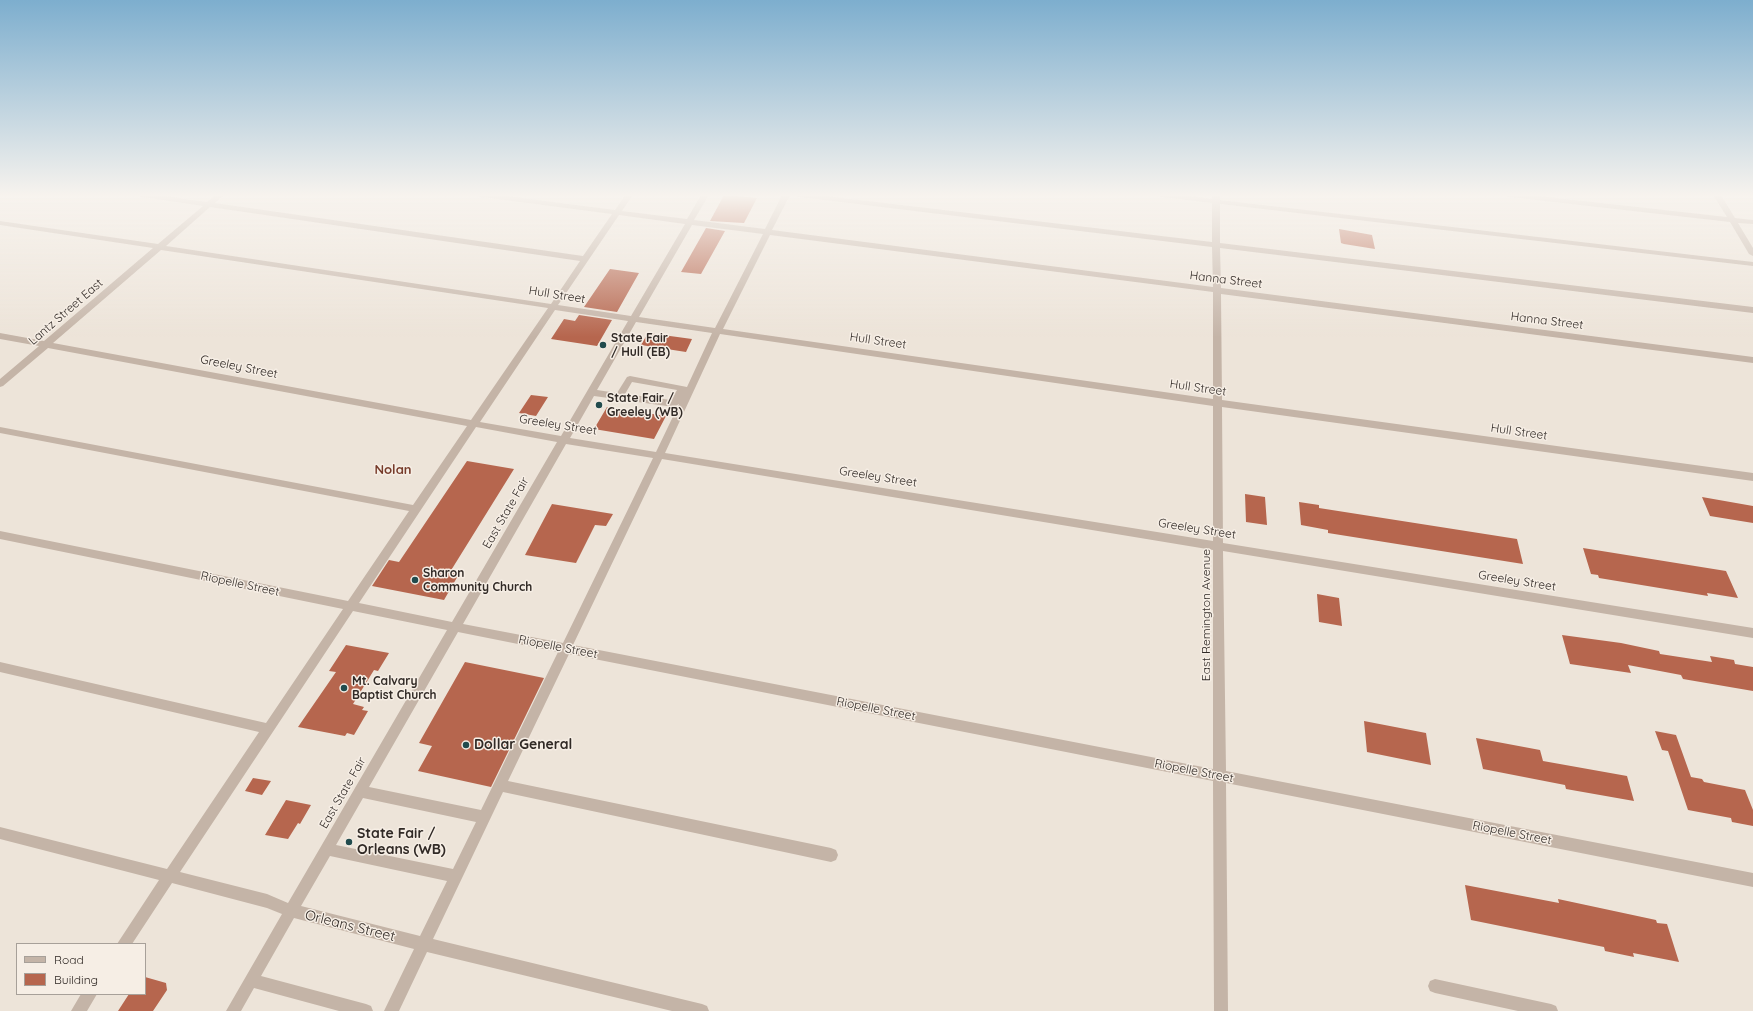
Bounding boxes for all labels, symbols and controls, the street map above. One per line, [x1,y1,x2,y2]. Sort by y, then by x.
street label: Hanna Street [1189,268,1263,292]
street label: Lantz Street East [26,276,106,348]
street label: Hull Street [528,283,586,307]
street label: Hanna Street [1510,309,1584,333]
street label: Hull Street [849,330,907,352]
place label: State Fair / Hull (EB) [611,331,670,359]
marker: State Fair / Hull (EB) [598,340,608,350]
street label: Greeley Street [199,352,279,382]
street label: Hull Street [1169,377,1227,399]
place label: State Fair / Greeley (WB) [607,391,683,419]
marker: State Fair / Greeley (WB) [594,400,604,410]
street label: Greeley Street [518,412,598,438]
street label: Hull Street [1490,421,1548,443]
district label: Nolan [374,462,412,478]
street label: Greeley Street [838,464,918,490]
street label: East State Fair [480,475,532,551]
street label: Greeley Street [1157,516,1237,542]
street label: East Remington Avenue [1199,549,1213,681]
place label: Sharon Community Church [423,566,532,594]
street label: Greeley Street [1477,568,1557,594]
street label: Riopelle Street [199,569,281,599]
marker: Sharon Community Church [410,575,420,585]
street label: Riopelle Street [517,632,599,662]
place label: Mt. Calvary Baptist Church [352,674,437,702]
marker: Mt. Calvary Baptist Church [339,683,349,693]
street label: Riopelle Street [835,694,917,724]
place label: Dollar General [474,737,572,753]
marker: Dollar General [461,740,471,750]
street label: East State Fair [317,755,369,831]
street label: Riopelle Street [1153,756,1235,786]
street label: Riopelle Street [1471,818,1553,848]
place label: State Fair / Orleans (WB) [357,826,446,858]
marker: State Fair / Orleans (WB) [344,837,354,847]
street label: Orleans Street [303,907,397,945]
legend [16,943,146,995]
text: Road [54,952,84,967]
text: Building [54,972,98,987]

